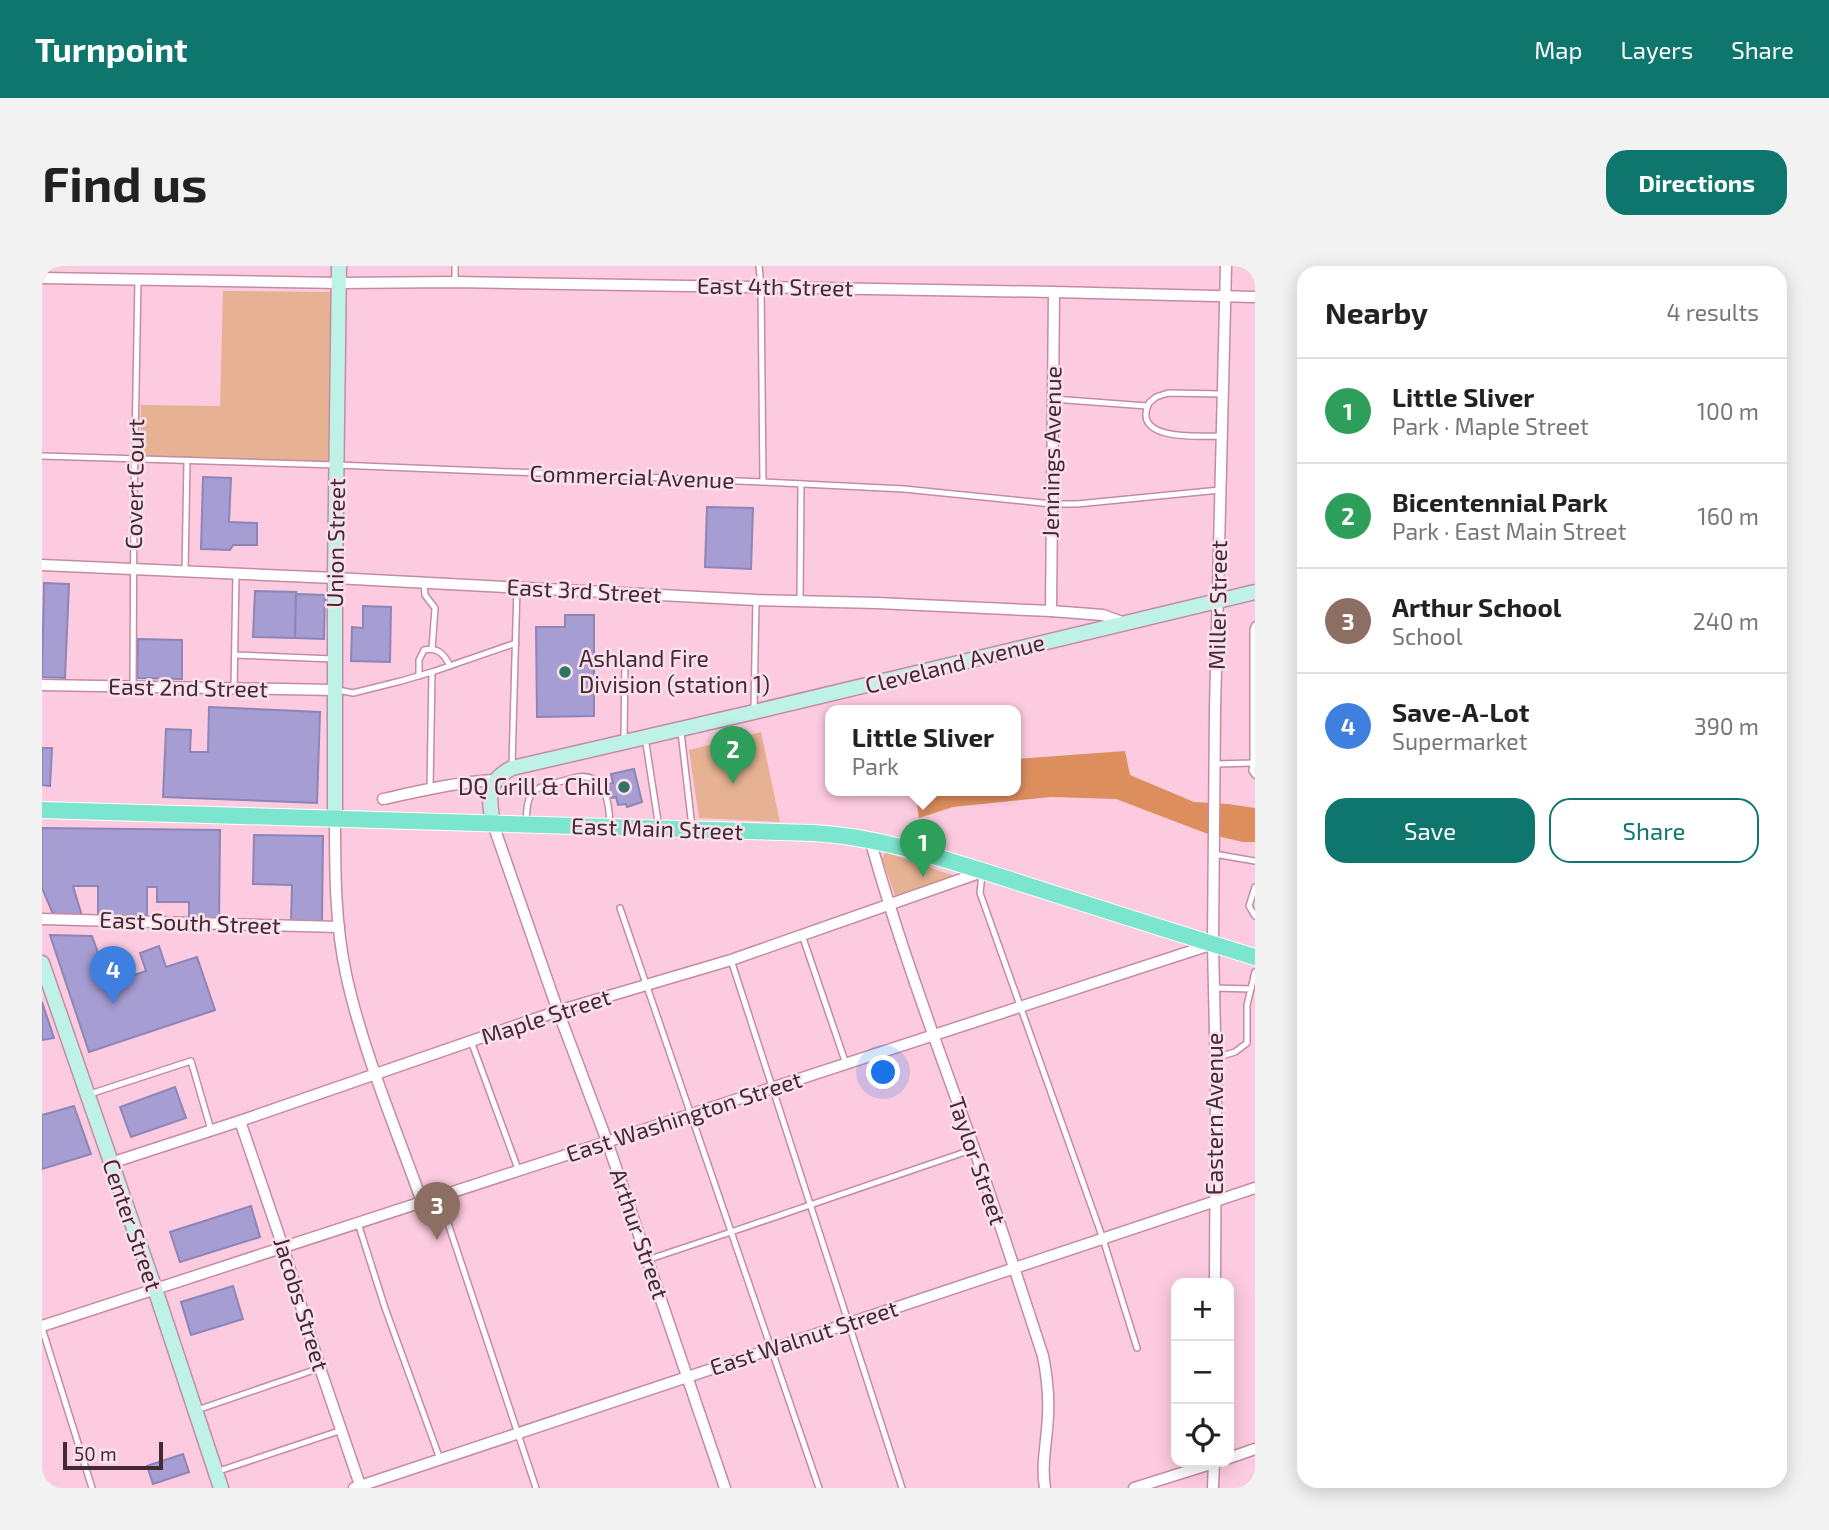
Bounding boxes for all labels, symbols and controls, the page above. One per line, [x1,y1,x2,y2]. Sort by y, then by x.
text: Turnpoint [35,29,188,69]
text: Map [1534,35,1582,64]
text: Layers [1620,35,1693,64]
text: Share [1731,35,1794,64]
button: Directions [1606,150,1787,215]
text: Find us [42,153,207,212]
street label: East 4th Street [697,271,854,301]
text: Nearby [1325,294,1428,330]
text: 4 results [1667,298,1759,326]
street label: Jennings Avenue [1036,366,1067,538]
text: Little Sliver [1392,381,1534,412]
text: 1 [1343,397,1353,425]
text: 100 m [1697,397,1759,425]
text: Park · Maple Street [1392,412,1589,440]
street label: Covert Court [119,418,149,550]
street label: Commercial Avenue [529,458,735,494]
street label: Union Street [320,478,350,608]
text: Bicentennial Park [1392,486,1608,517]
text: 2 [1341,502,1355,530]
text: 160 m [1698,502,1759,530]
text: Park · East Main Street [1392,517,1627,545]
street label: Miller Street [1202,540,1232,670]
street label: East 3rd Street [506,572,662,608]
text: Arthur School [1392,591,1561,622]
text: 3 [1341,607,1355,635]
text: 240 m [1693,607,1759,635]
text: School [1392,622,1462,650]
street label: Cleveland Avenue [862,627,1048,699]
place label: Ashland Fire Division (station 1) [579,644,770,698]
marker: Ashland Fire Division (station 1) [557,664,573,680]
street label: East 2nd Street [108,672,268,702]
text: Save-A-Lot [1392,696,1529,727]
popup [825,705,1021,796]
text: 4 [1341,712,1355,740]
text: 390 m [1694,712,1759,740]
text: Little Sliver [852,721,994,752]
pin: 2 [710,726,756,784]
text: Supermarket [1392,727,1527,755]
text: Park [852,752,899,780]
place label: DQ Grill & Chill [458,772,610,800]
marker: DQ Grill & Chill [616,779,632,795]
button: Save [1325,798,1535,863]
button: Share [1549,798,1759,863]
street label: East Main Street [571,811,744,845]
pin: 1 [900,819,946,877]
street label: East South Street [99,905,281,939]
pin: 4 [90,946,136,1004]
street label: Maple Street [477,982,614,1050]
street label: Eastern Avenue [1200,1033,1228,1195]
your location [866,1055,900,1089]
street label: East Washington Street [562,1065,805,1167]
street label: Taylor Street [943,1093,1013,1229]
street label: Center Street [97,1155,169,1295]
street label: Arthur Street [604,1165,675,1303]
pin: 3 [414,1182,460,1240]
street label: Jacobs Street [268,1233,336,1374]
map controls [1171,1278,1234,1467]
button: + [1171,1278,1234,1341]
street label: East Walnut Street [706,1293,901,1381]
button: − [1171,1341,1234,1404]
button: locate [1171,1404,1234,1467]
scale bar [63,1439,163,1471]
text: 50 m [74,1442,117,1465]

